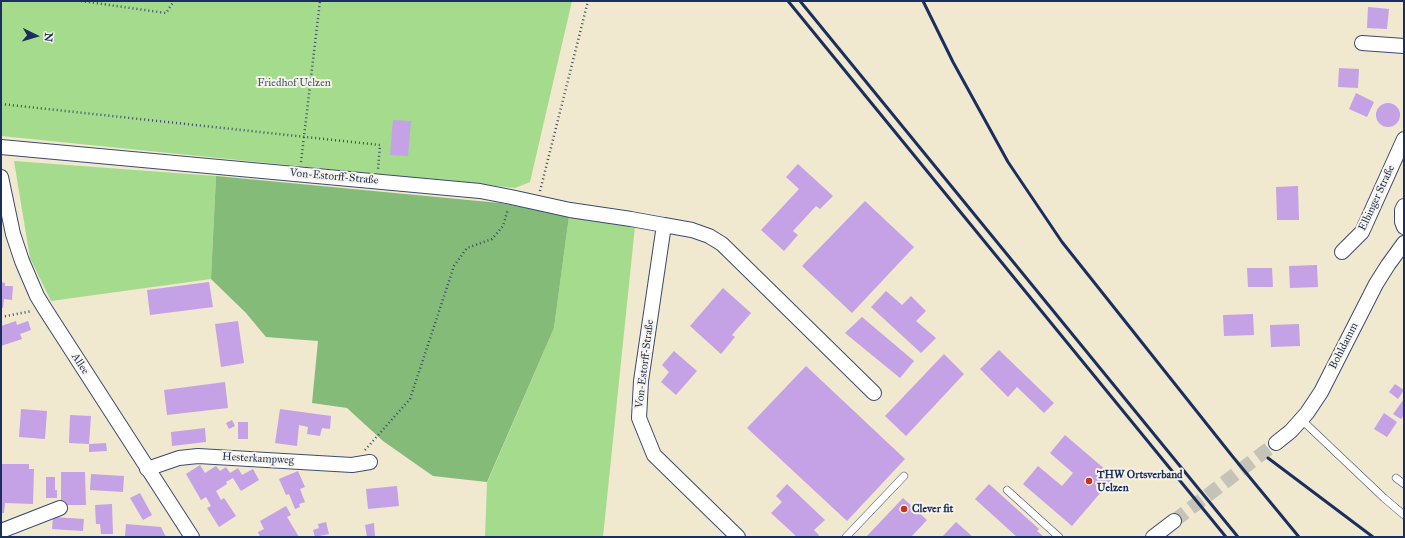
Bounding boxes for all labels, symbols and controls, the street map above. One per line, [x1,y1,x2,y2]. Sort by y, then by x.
north arrow [16,16,56,56]
text: N [42,32,55,42]
park label: Friedhof Uelzen [257,76,331,90]
street label: Elbinger Straße [1356,163,1398,233]
street label: Von-Estorff-Straße [289,167,379,187]
street label: Von-Estorff-Straße [633,319,657,409]
street label: Bohldamm [1327,320,1361,372]
street label: Allee [68,351,92,377]
street label: Hesterkampweg [222,451,294,467]
place label: THW Ortsverband Uelzen [1097,468,1183,494]
marker: THW Ortsverband Uelzen [1084,476,1094,486]
place label: Clever fit [912,502,953,516]
marker: Clever fit [899,504,909,514]

